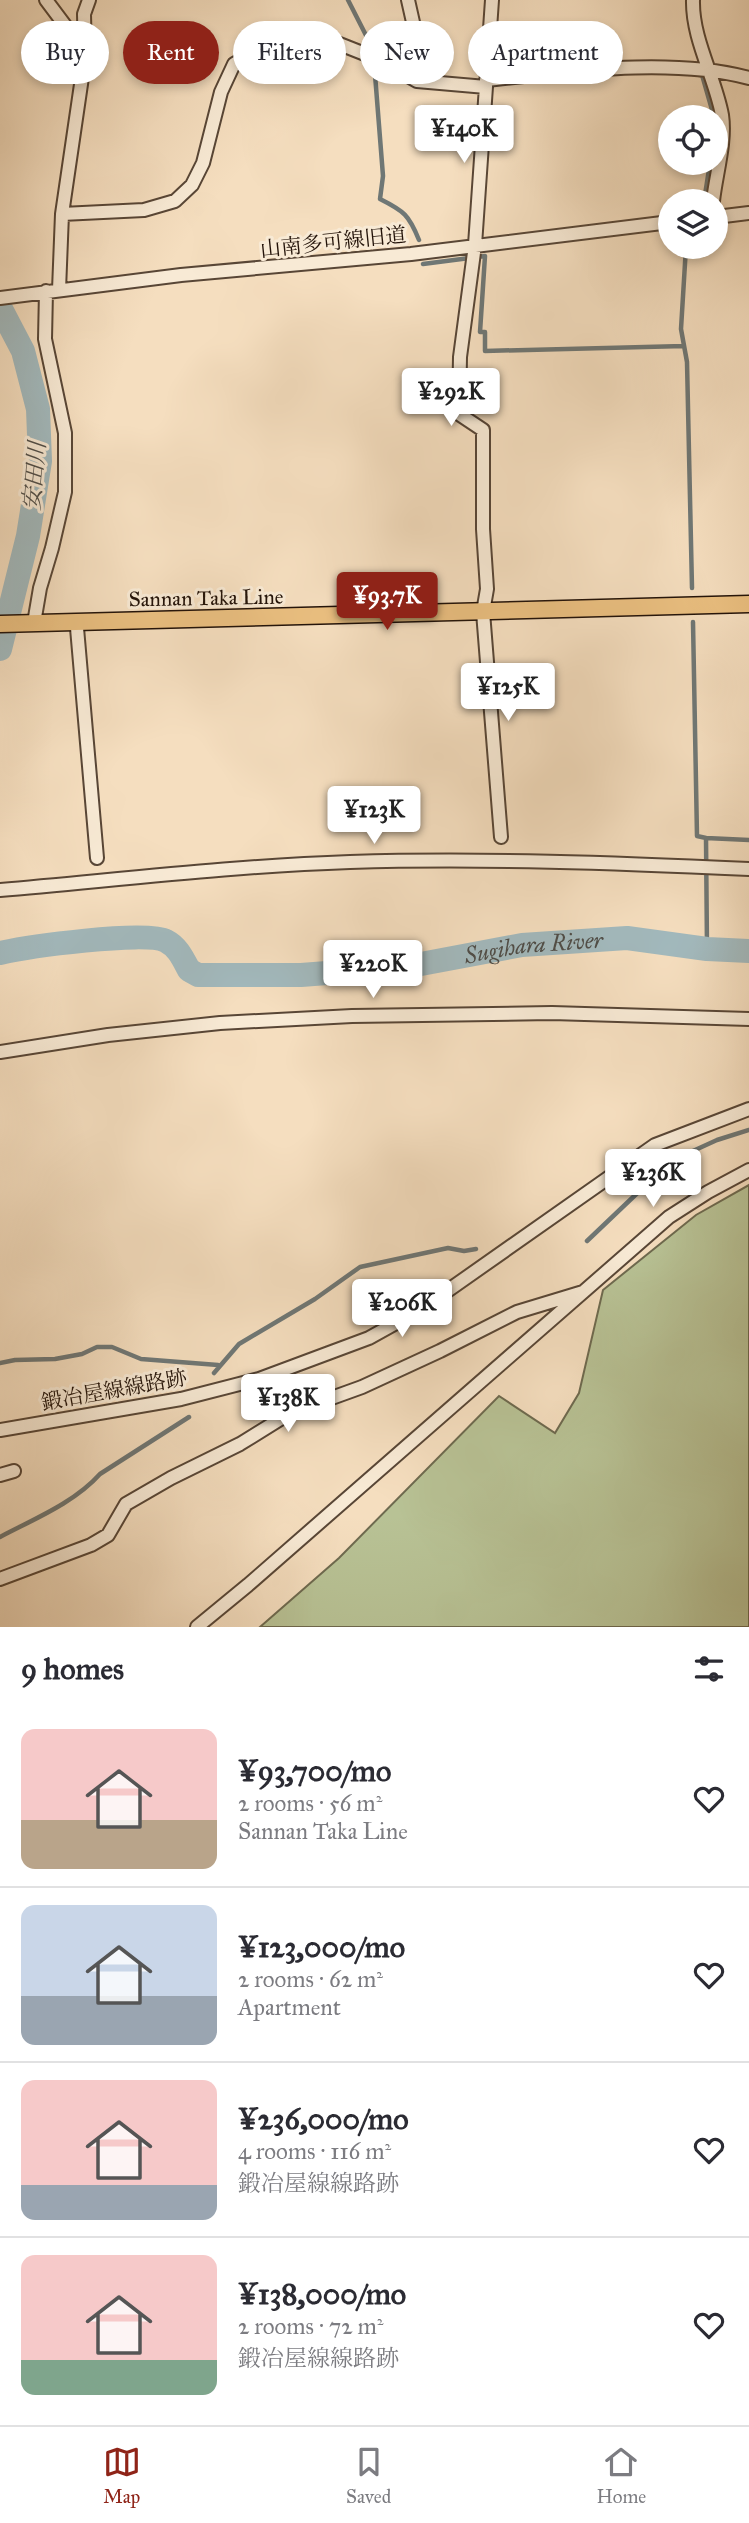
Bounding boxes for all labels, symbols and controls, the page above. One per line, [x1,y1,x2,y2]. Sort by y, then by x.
chip: Buy [21,21,109,84]
chip: Rent [123,21,219,84]
chip: Filters [233,21,346,84]
chip: New [360,21,454,84]
chip: Apartment [468,21,623,84]
map controls [658,105,728,259]
button: locate [658,105,728,175]
pin: ¥140K [415,106,513,165]
text: ¥140K [431,114,497,142]
button: layers [658,189,728,259]
street label: 山南多可線旧道 [259,221,407,263]
pin: ¥292K [402,368,500,428]
text: ¥292K [418,377,484,405]
water label: 安田川 [17,437,51,512]
pin: ¥93.7K [330,572,444,632]
text: ¥93.7K [353,581,421,609]
street label: Sannan Taka Line [128,584,284,612]
pin: ¥125K [459,664,557,723]
text: ¥125K [477,672,539,700]
pin: ¥123K [325,786,423,846]
text: ¥123K [343,795,405,823]
water label: Sugihara River [461,926,605,970]
pin: ¥220K [324,940,422,1000]
text: ¥220K [339,949,407,977]
pin: ¥236K [604,1150,702,1209]
text: ¥236K [621,1158,685,1186]
pin: ¥206K [353,1280,451,1339]
text: ¥206K [368,1288,436,1316]
street label: 鍛冶屋線線路跡 [39,1364,189,1416]
pin: ¥138K [239,1374,337,1434]
text: ¥138K [257,1383,319,1411]
icon: filters [690,1650,728,1688]
text: 9 homes [21,1651,124,1687]
text: ¥93,700/mo [238,1753,391,1789]
icon: home [77,1757,161,1841]
icon: heart [690,1780,728,1818]
text: 2 rooms · 56 m² [238,1789,382,1817]
text: Sannan Taka Line [238,1817,408,1845]
text: ¥123,000/mo [238,1929,405,1965]
icon: home [77,1933,161,2017]
icon: heart [690,1956,728,1994]
text: 2 rooms · 62 m² [238,1965,383,1993]
text: Apartment [238,1993,341,2021]
text: ¥236,000/mo [238,2101,409,2137]
icon: home [77,2108,161,2192]
icon: heart [690,2131,728,2169]
text: 4 rooms · 116 m² [238,2137,391,2165]
text: 鍛冶屋線線路跡 [238,2169,399,2197]
text: ¥138,000/mo [238,2276,406,2312]
icon: home [77,2283,161,2367]
icon: heart [690,2306,728,2344]
text: 2 rooms · 72 m² [238,2312,383,2340]
text: 鍛冶屋線線路跡 [238,2344,399,2372]
tab: Map [103,2443,141,2508]
tab: Saved [346,2443,391,2508]
tab: Home [597,2443,646,2508]

